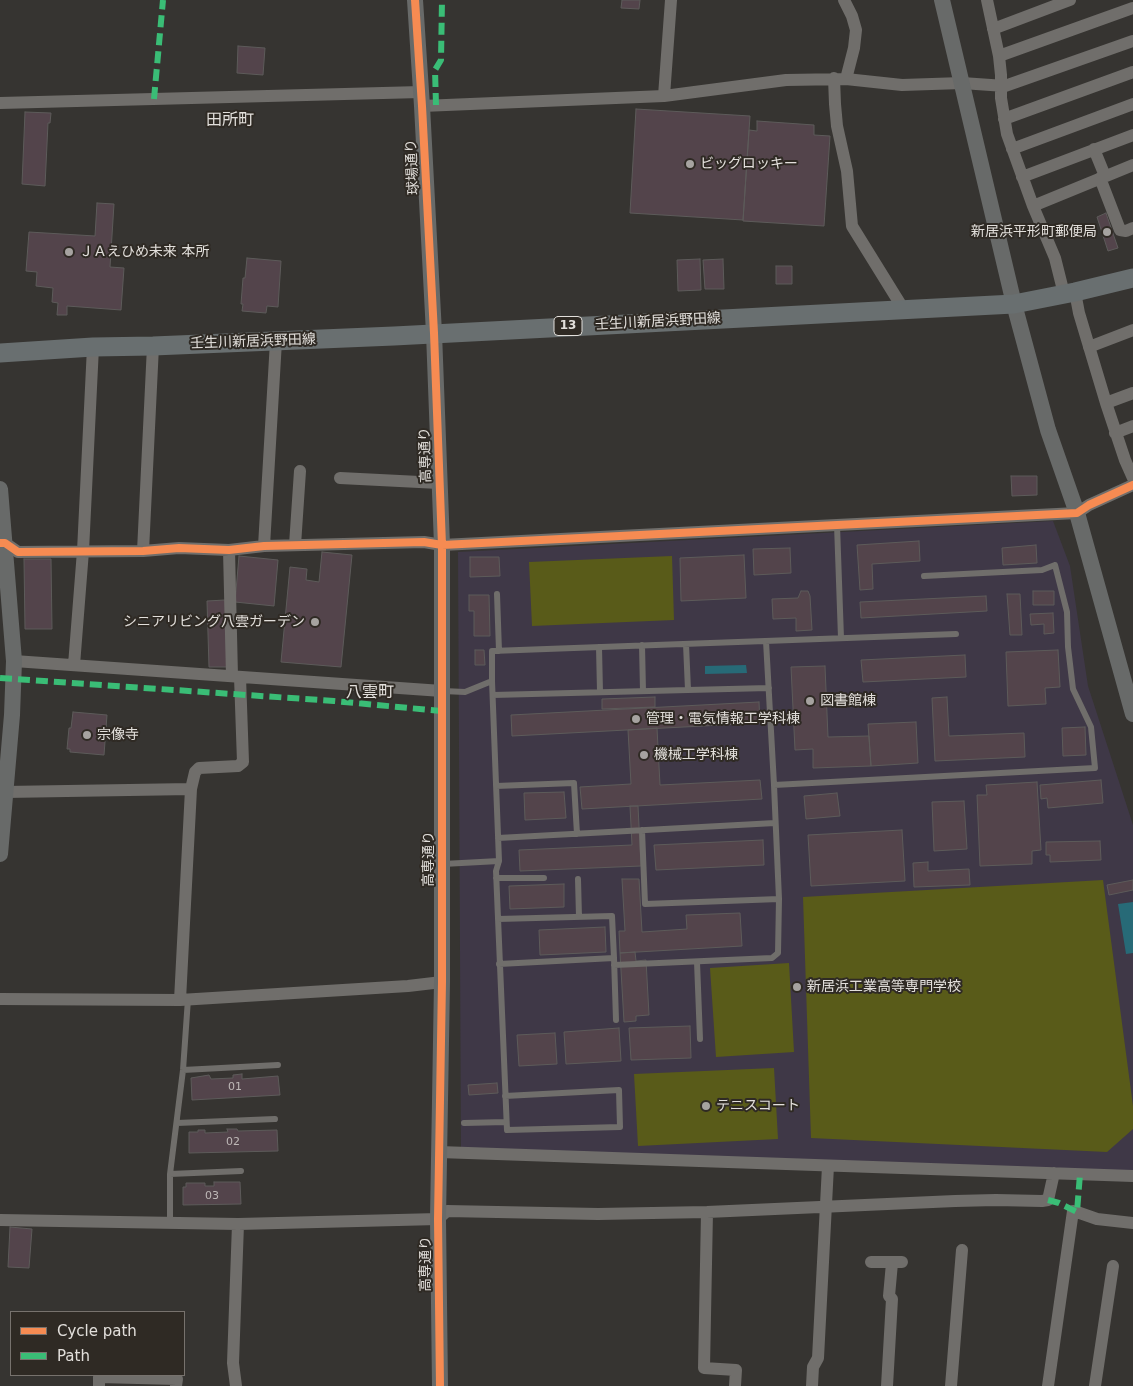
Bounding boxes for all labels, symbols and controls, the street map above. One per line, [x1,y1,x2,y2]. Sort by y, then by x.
district label: 田所町 [206,111,254,131]
street label: 球場通り [403,139,423,195]
place label: ビッグロッキー [700,156,798,172]
marker: ビッグロッキー [684,158,696,170]
place label: 新居浜平形町郵便局 [971,224,1097,240]
marker: 新居浜平形町郵便局 [1101,226,1113,238]
place label: ＪＡえひめ未来 本所 [79,244,209,260]
marker: ＪＡえひめ未来 本所 [63,246,75,258]
street label: 壬生川新居浜野田線 [595,310,721,334]
road number: 13 [554,316,582,336]
street label: 壬生川新居浜野田線 [190,331,316,353]
street label: 高専通り [417,427,435,483]
place label: シニアリビング八雲ガーデン [123,614,305,630]
marker: シニアリビング八雲ガーデン [309,616,321,628]
district label: 八雲町 [346,683,394,703]
place label: 図書館棟 [820,693,876,709]
marker: 図書館棟 [804,695,816,707]
place label: 管理・電気情報工学科棟 [646,711,800,727]
marker: 管理・電気情報工学科棟 [630,713,642,725]
place label: 宗像寺 [97,727,139,743]
marker: 宗像寺 [81,729,93,741]
place label: 機械工学科棟 [654,747,738,763]
marker: 機械工学科棟 [638,749,650,761]
street label: 高専通り [421,831,437,887]
place label: 新居浜工業高等専門学校 [807,979,961,995]
marker: 新居浜工業高等専門学校 [791,981,803,993]
house number: 01 [228,1080,242,1094]
place label: テニスコート [716,1098,800,1114]
marker: テニスコート [700,1100,712,1112]
house number: 02 [226,1135,240,1149]
house number: 03 [205,1189,219,1203]
street label: 高専通り [418,1236,434,1292]
legend [10,1311,185,1376]
text: Cycle path [57,1322,137,1340]
text: Path [57,1347,90,1365]

